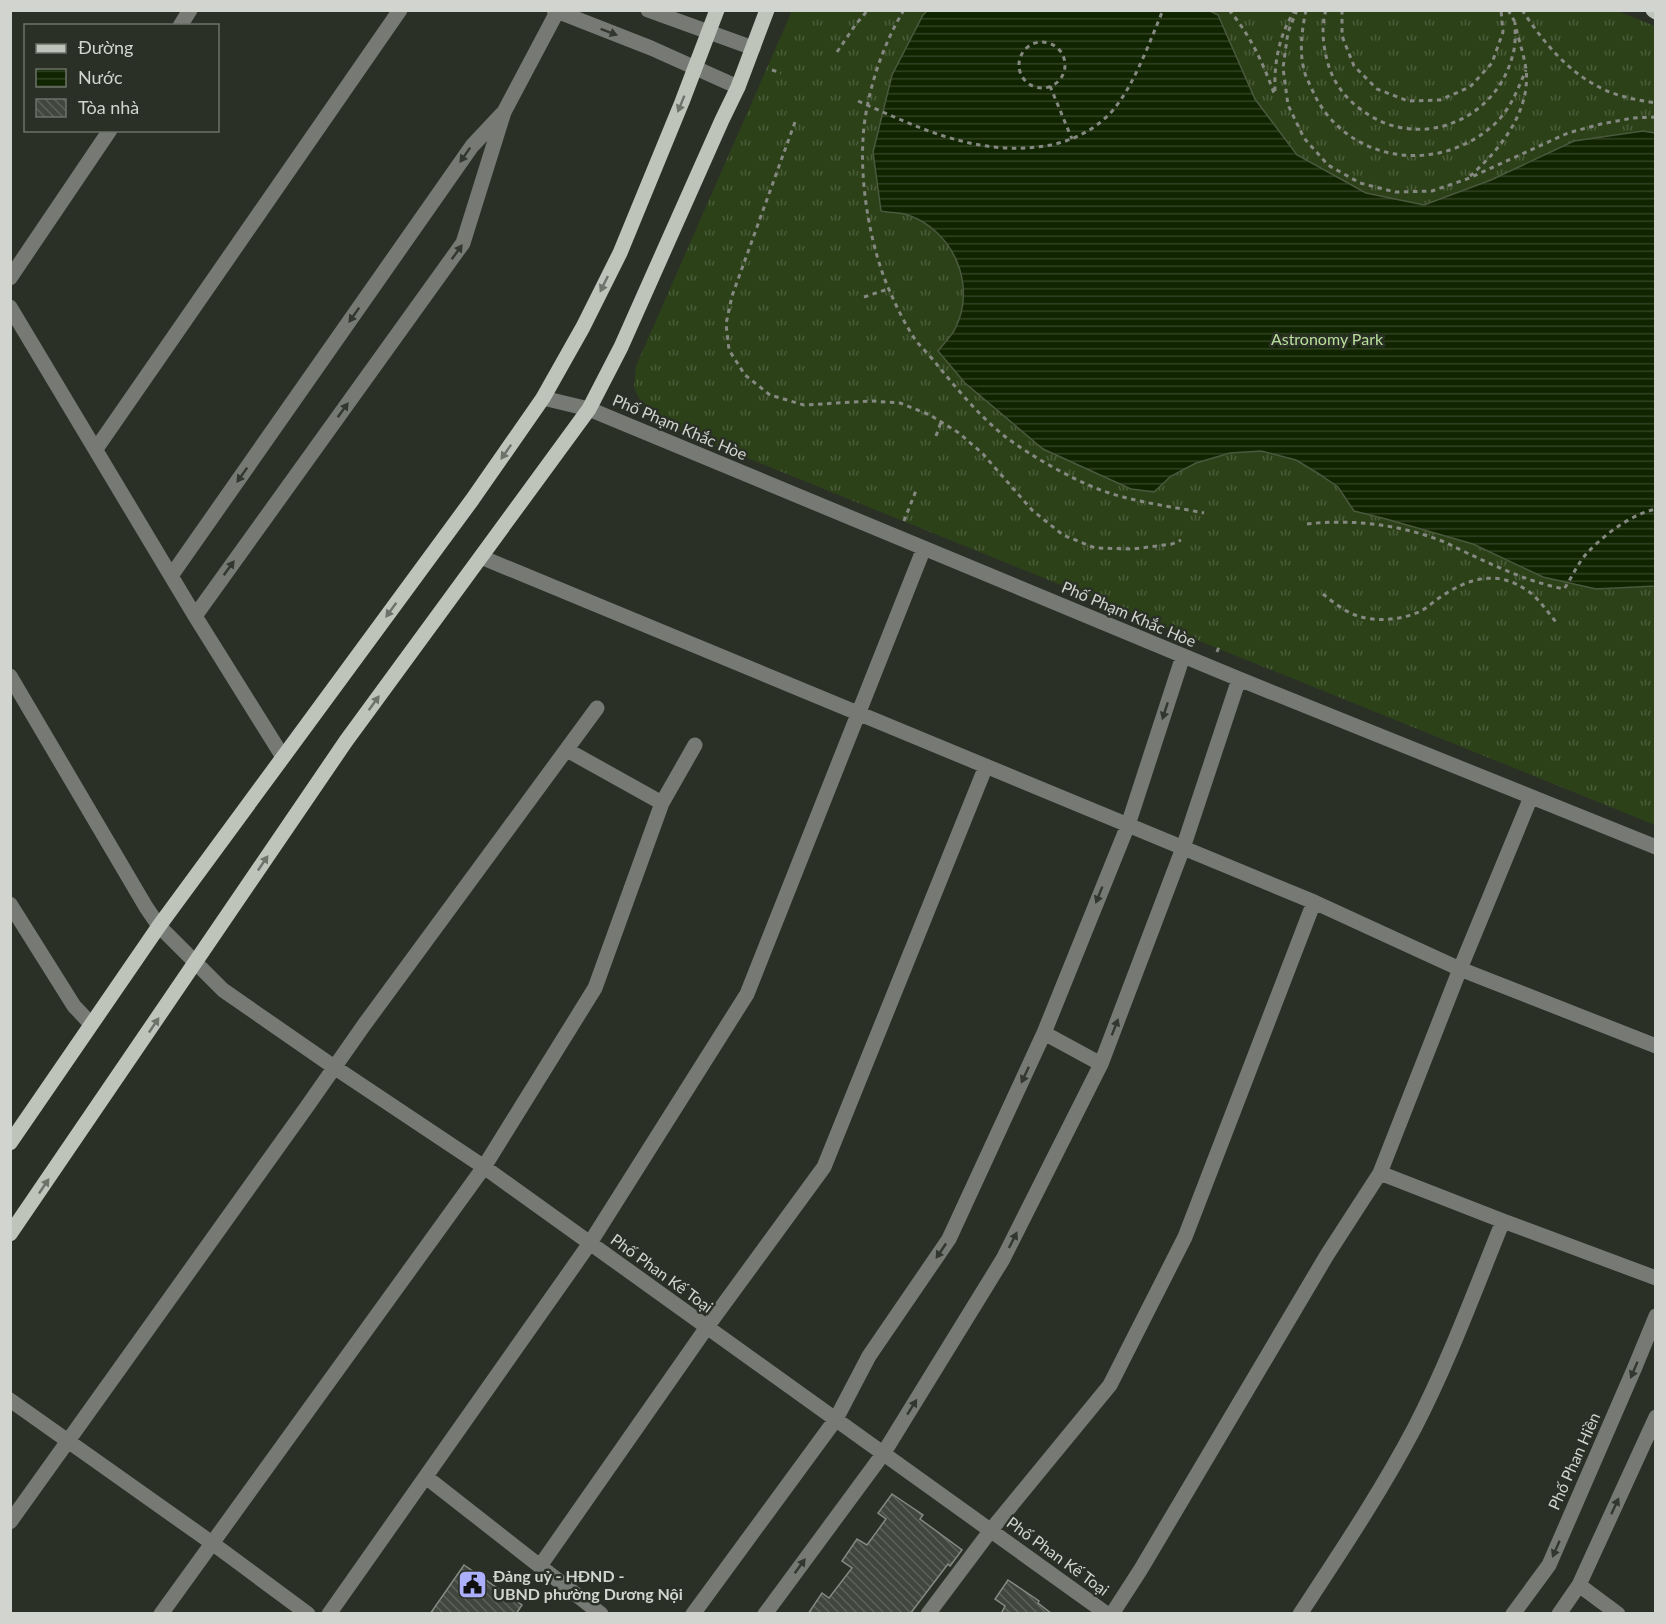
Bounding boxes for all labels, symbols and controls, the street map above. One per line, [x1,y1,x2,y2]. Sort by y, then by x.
legend [24,24,219,132]
one-way arrow [600,27,618,37]
text: Đường [78,36,133,58]
text: Nước [78,66,123,88]
text: Tòa nhà [78,96,139,118]
one-way arrow [676,96,686,114]
one-way arrow [460,147,471,163]
one-way arrow [451,244,463,260]
one-way arrow [600,275,609,292]
one-way arrow [349,307,360,323]
park label: Astronomy Park [1271,329,1384,348]
street label: Phố Phạm Khắc Hòe [610,390,750,463]
one-way arrow [337,403,349,418]
one-way arrow [500,443,512,459]
one-way arrow [236,466,248,482]
one-way arrow [223,561,235,576]
street label: Phố Phạm Khắc Hòe [1059,577,1199,650]
one-way arrow [386,602,398,617]
one-way arrow [368,695,380,711]
one-way arrow [1159,702,1169,720]
one-way arrow [258,855,269,872]
one-way arrow [1094,886,1104,904]
one-way arrow [148,1017,160,1033]
one-way arrow [1111,1018,1121,1036]
one-way arrow [1020,1066,1029,1083]
one-way arrow [38,1178,50,1194]
street label: Phố Phan Kế Toại [608,1229,717,1316]
one-way arrow [1008,1232,1017,1249]
one-way arrow [936,1243,947,1259]
one-way arrow [1629,1361,1638,1379]
one-way arrow [906,1399,917,1415]
street label: Phố Phan Hiền [1544,1409,1603,1512]
one-way arrow [1610,1498,1619,1515]
street label: Phố Phan Kế Toại [1004,1512,1113,1599]
one-way arrow [1551,1540,1560,1557]
one-way arrow [794,1559,806,1575]
place label: Đảng uỷ - HĐND - UBND phường Dương Nội [492,1566,683,1603]
public building icon: Đảng uỷ - HĐND - UBND phường Dương Nội [456,1569,488,1601]

